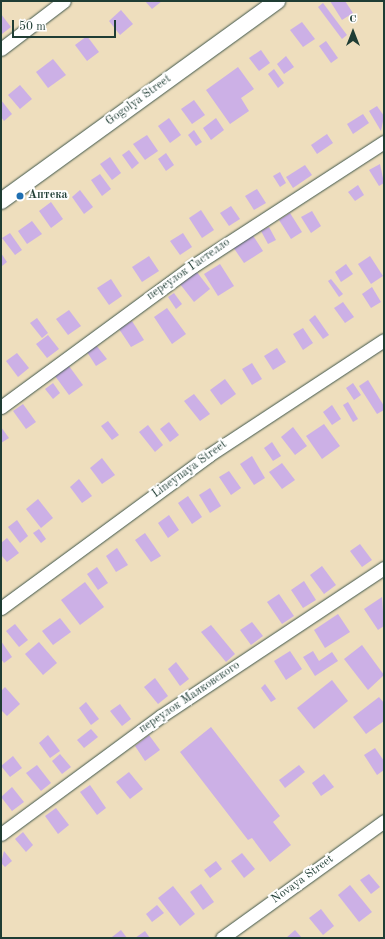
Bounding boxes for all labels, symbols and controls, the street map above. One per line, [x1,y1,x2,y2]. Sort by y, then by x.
scale bar [14,12,118,38]
north arrow [333,12,373,52]
text: С [349,14,357,25]
text: 50 m [19,21,46,33]
street label: Gogolya Street [103,72,175,130]
place label: Аптека [28,189,68,203]
marker: Аптека [15,191,25,201]
street label: переулок Гастелло [145,236,233,304]
street label: Lineynaya Street [150,438,230,502]
street label: переулок Маяковского [137,659,243,737]
street label: Novaya Street [269,853,337,907]

